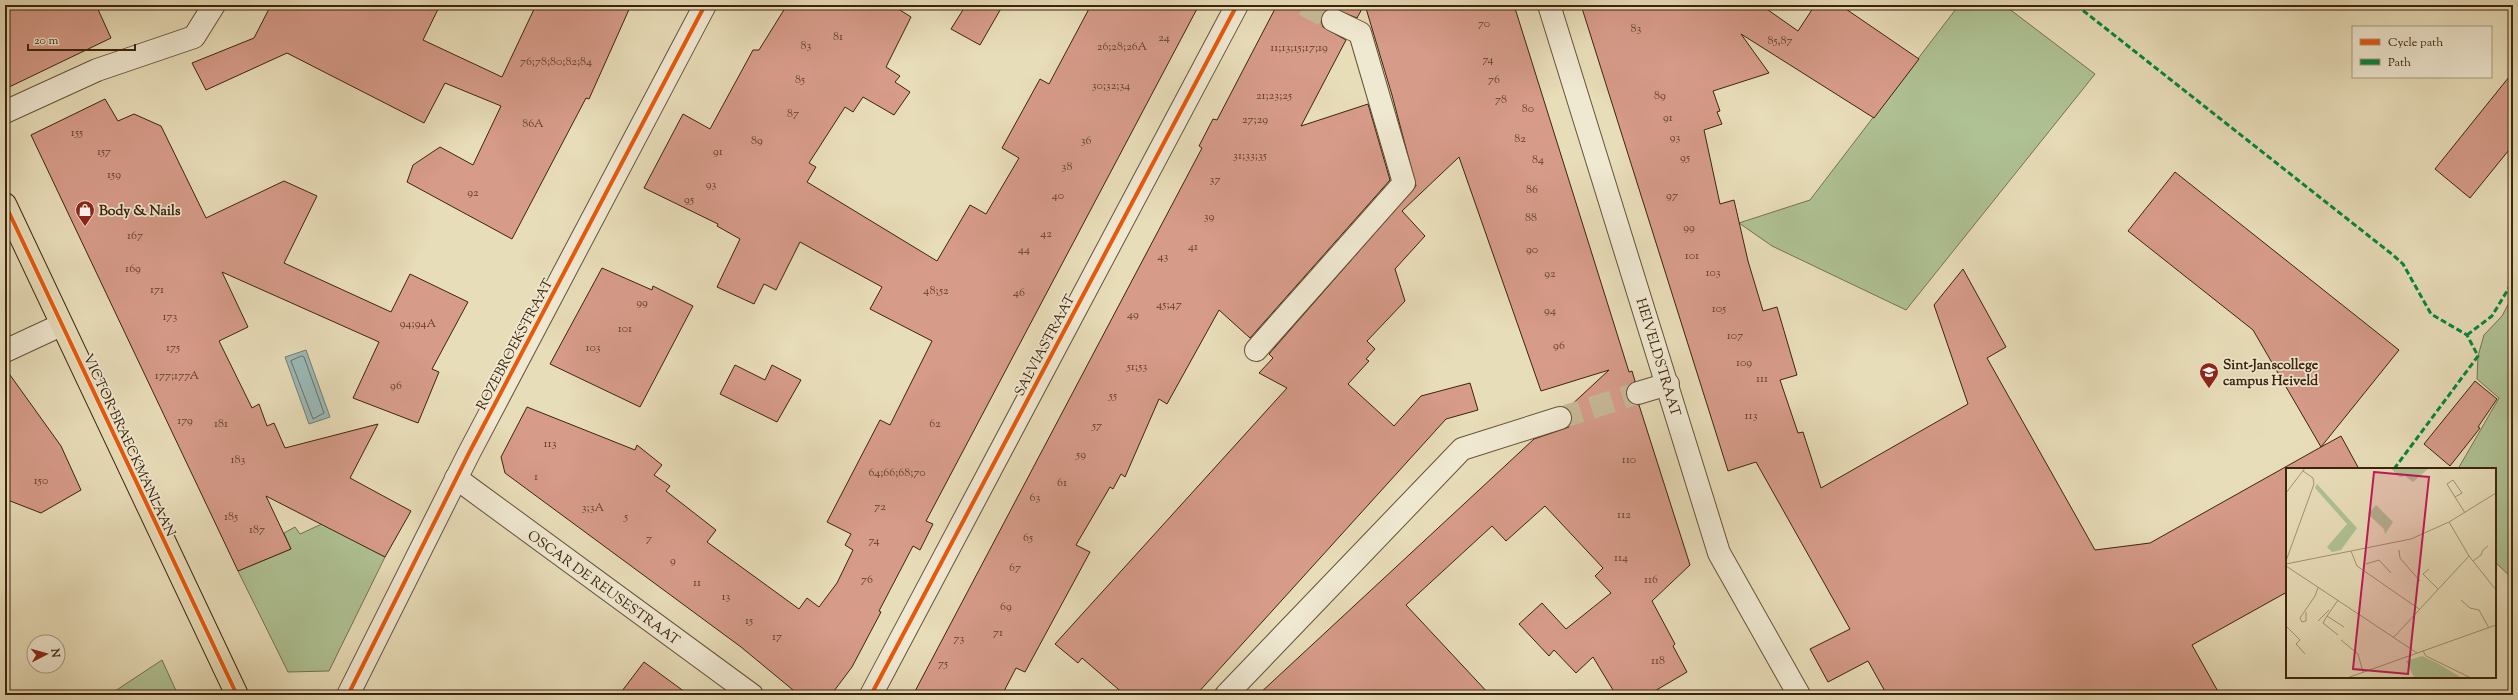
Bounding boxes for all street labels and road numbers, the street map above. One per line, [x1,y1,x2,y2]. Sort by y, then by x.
street label: ROZEBROEKSTRAAT [473,276,559,414]
street label: SALVIASTRAAT [1010,291,1081,400]
street label: HEIVELDSTRAAT [1630,296,1685,419]
street label: VICTOR BRAECKMANLAAN [77,351,179,541]
street label: OSCAR DE REUSESTRAAT [522,526,683,651]

